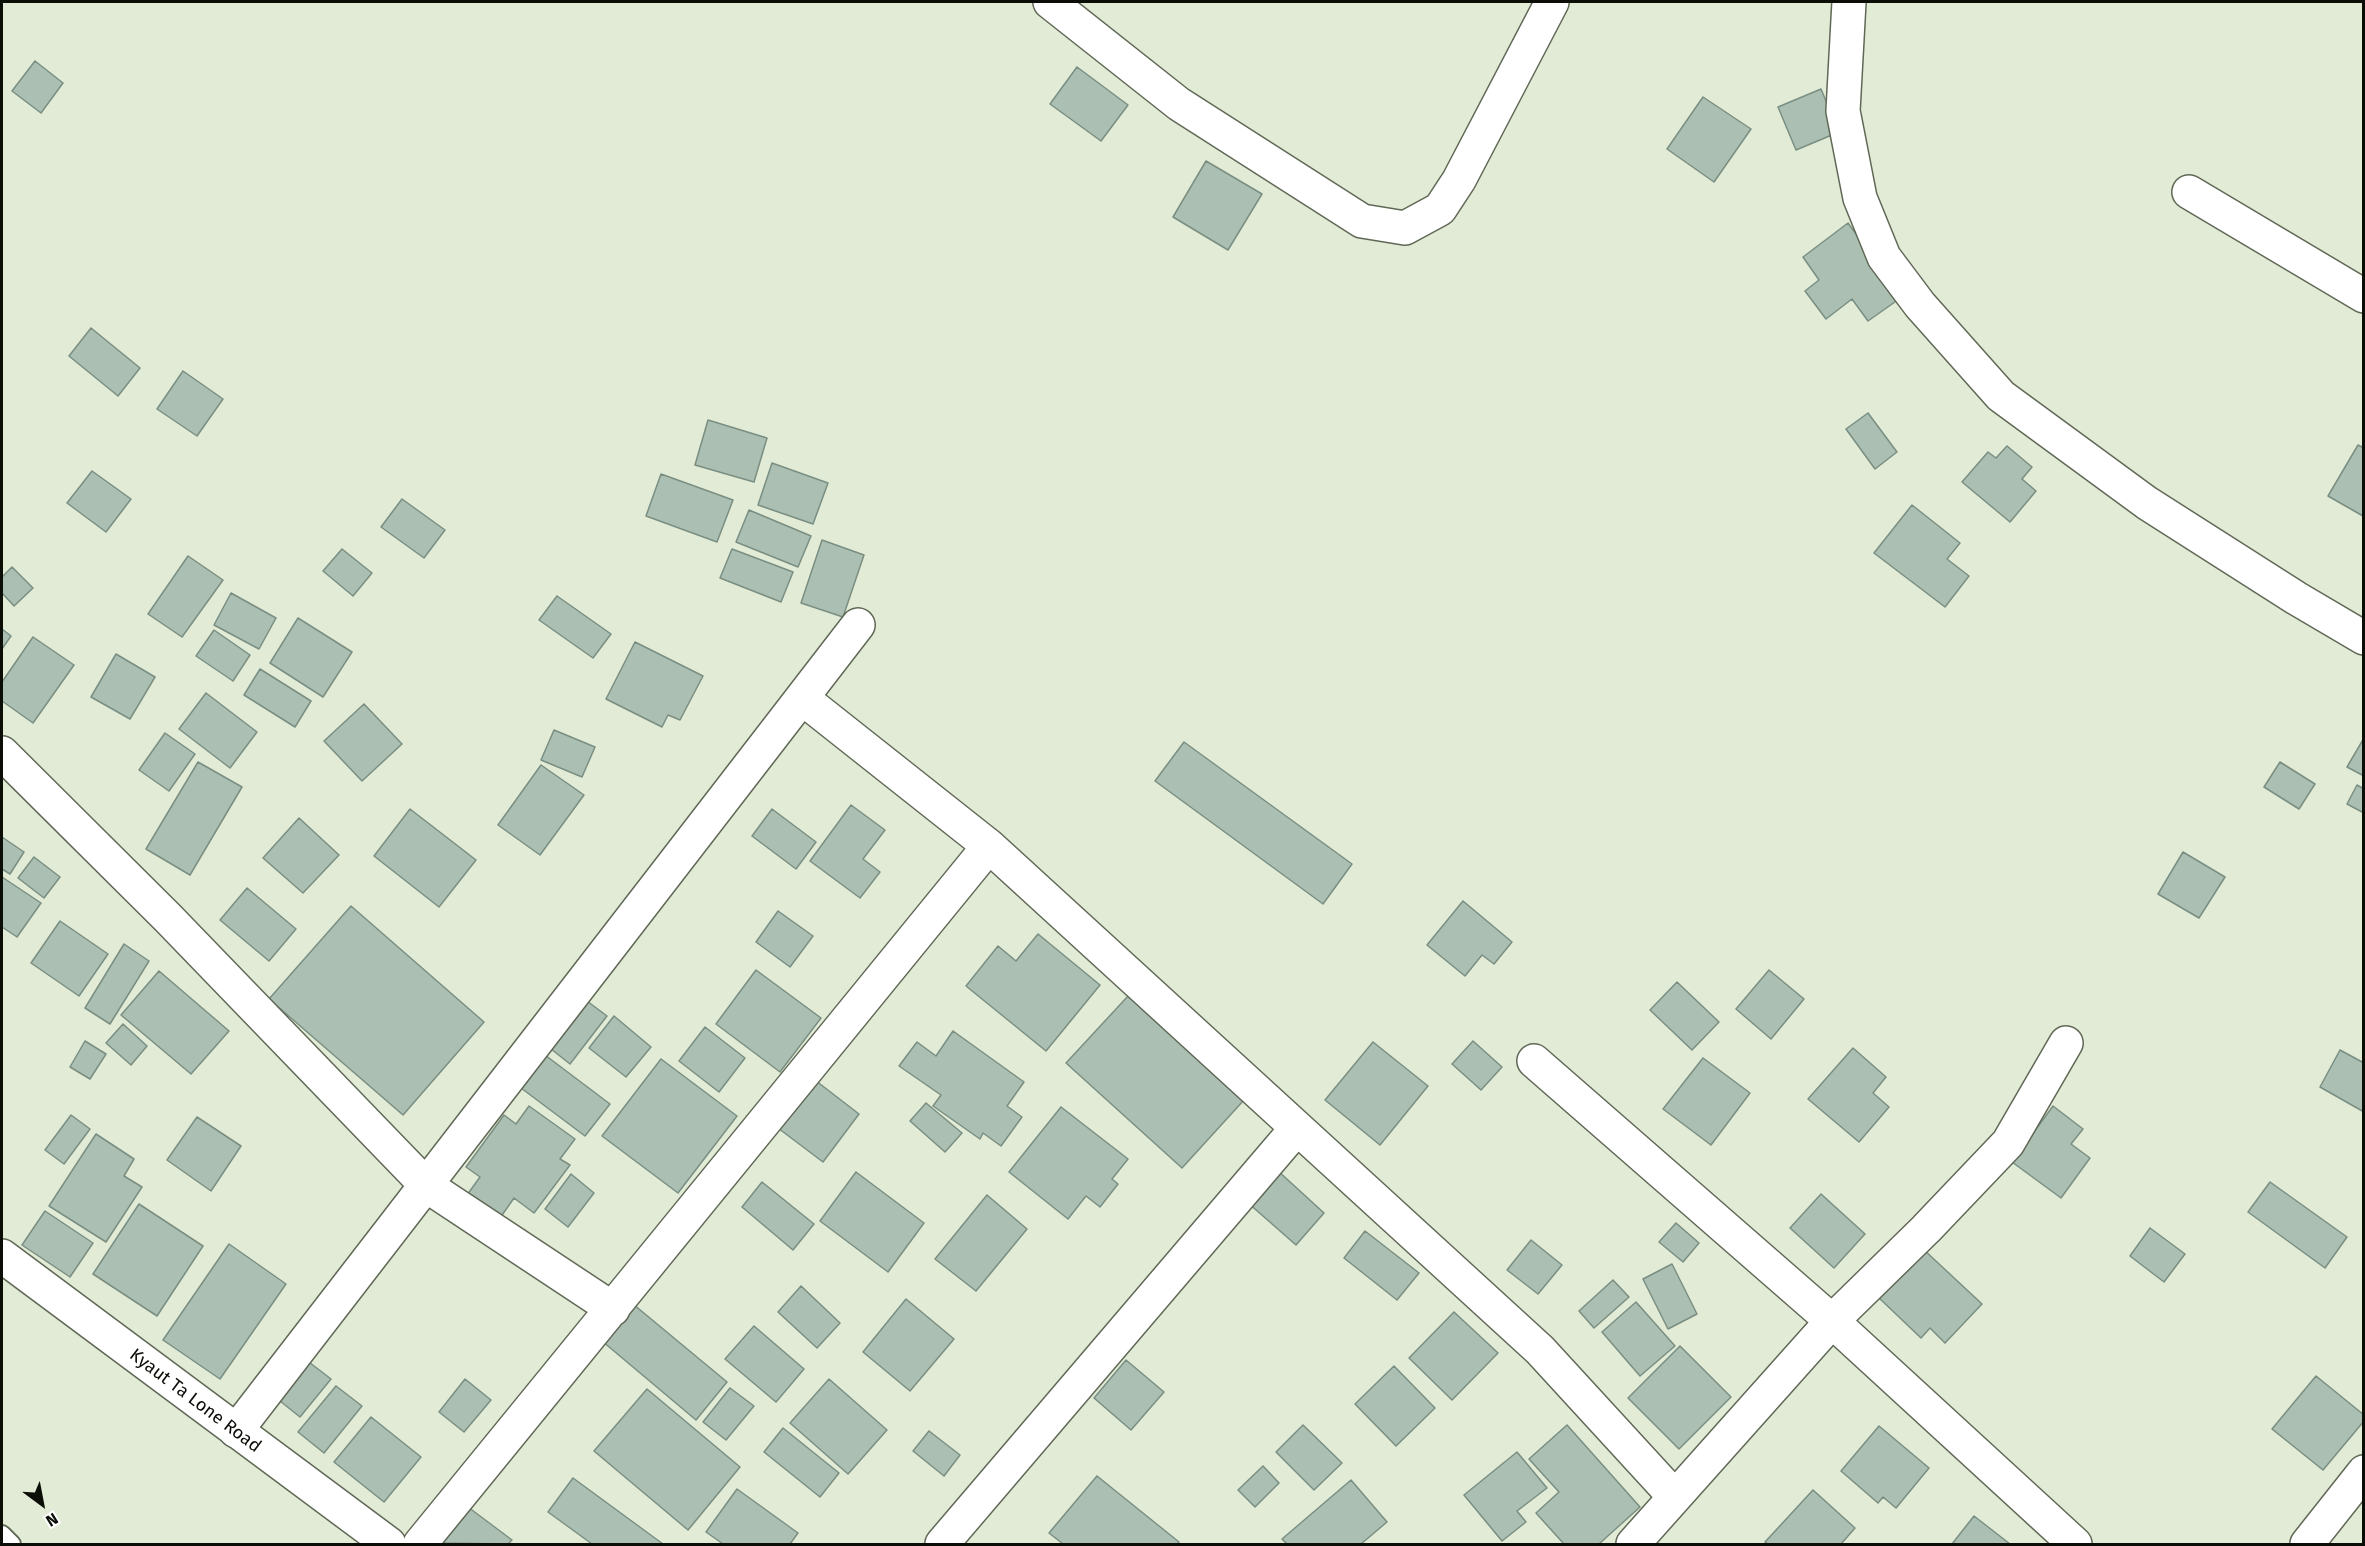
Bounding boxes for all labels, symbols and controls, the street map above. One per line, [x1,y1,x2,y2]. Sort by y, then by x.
street label: Kyaut Ta Lone Road [125,1344,265,1458]
north arrow [12,1474,72,1534]
text: N [42,1509,61,1531]

